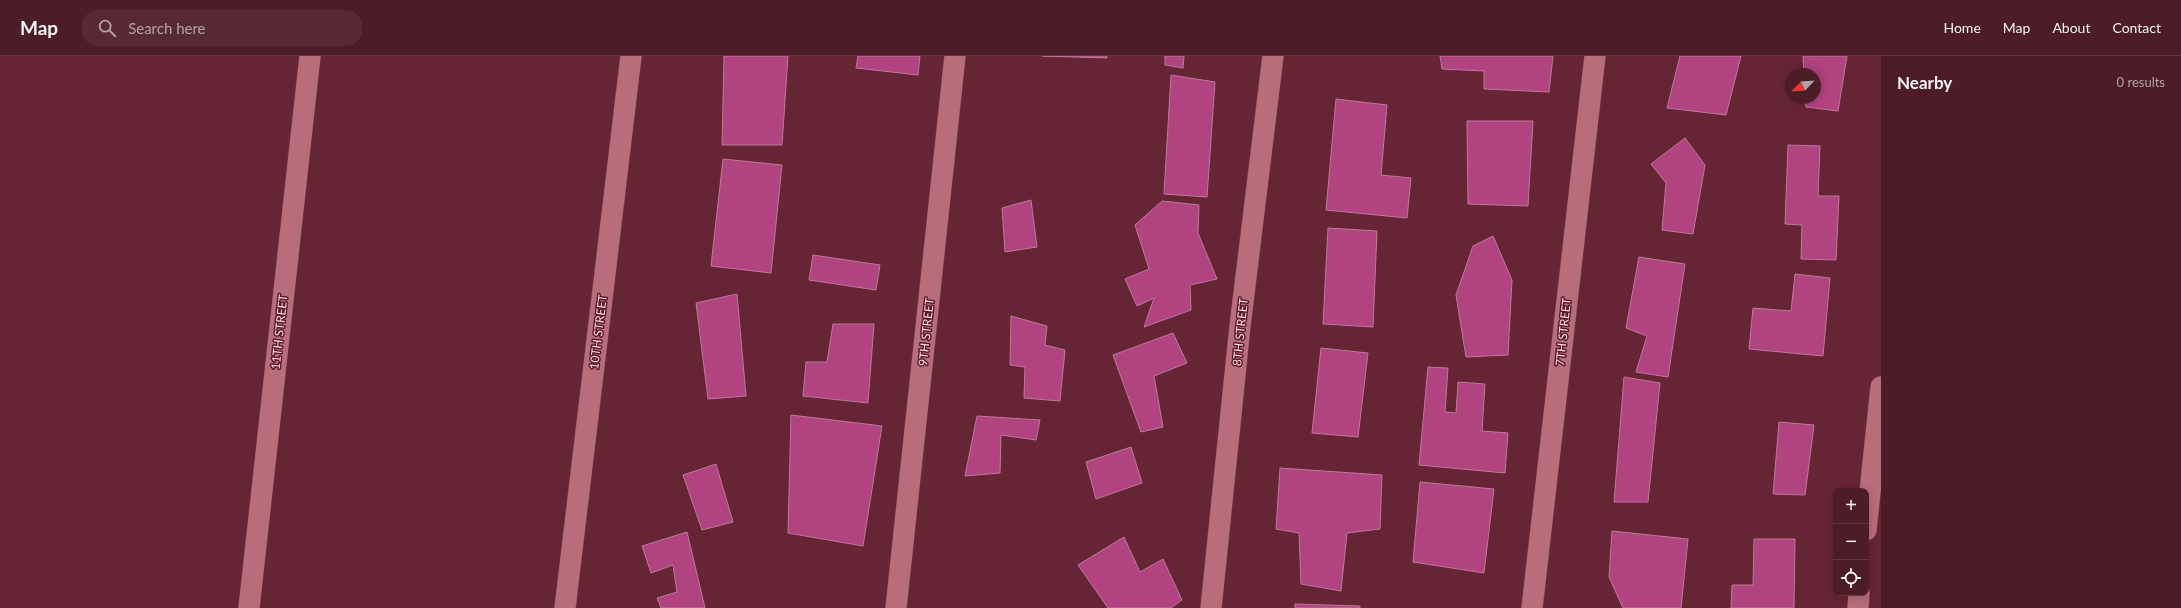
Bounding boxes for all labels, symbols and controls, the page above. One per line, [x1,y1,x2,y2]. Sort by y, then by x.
search box [82,10,362,46]
text: Map [20,16,58,39]
icon: search [96,17,118,39]
text: Search here [128,19,206,37]
text: Home [1943,19,1981,36]
text: Map [2003,19,2030,36]
text: About [2052,19,2090,36]
text: Contact [2112,19,2161,36]
north arrow [1785,68,1821,104]
text: Nearby [1897,72,1952,93]
text: 0 results [2117,74,2165,90]
street label: 11TH STREET [268,294,290,370]
street label: 10TH STREET [586,294,610,370]
street label: 9TH STREET [915,297,937,367]
street label: 8TH STREET [1229,297,1251,367]
street label: 7TH STREET [1552,297,1574,367]
map controls [1833,488,1869,596]
button: + [1833,488,1869,524]
button: − [1833,524,1869,560]
button: locate [1833,560,1869,596]

